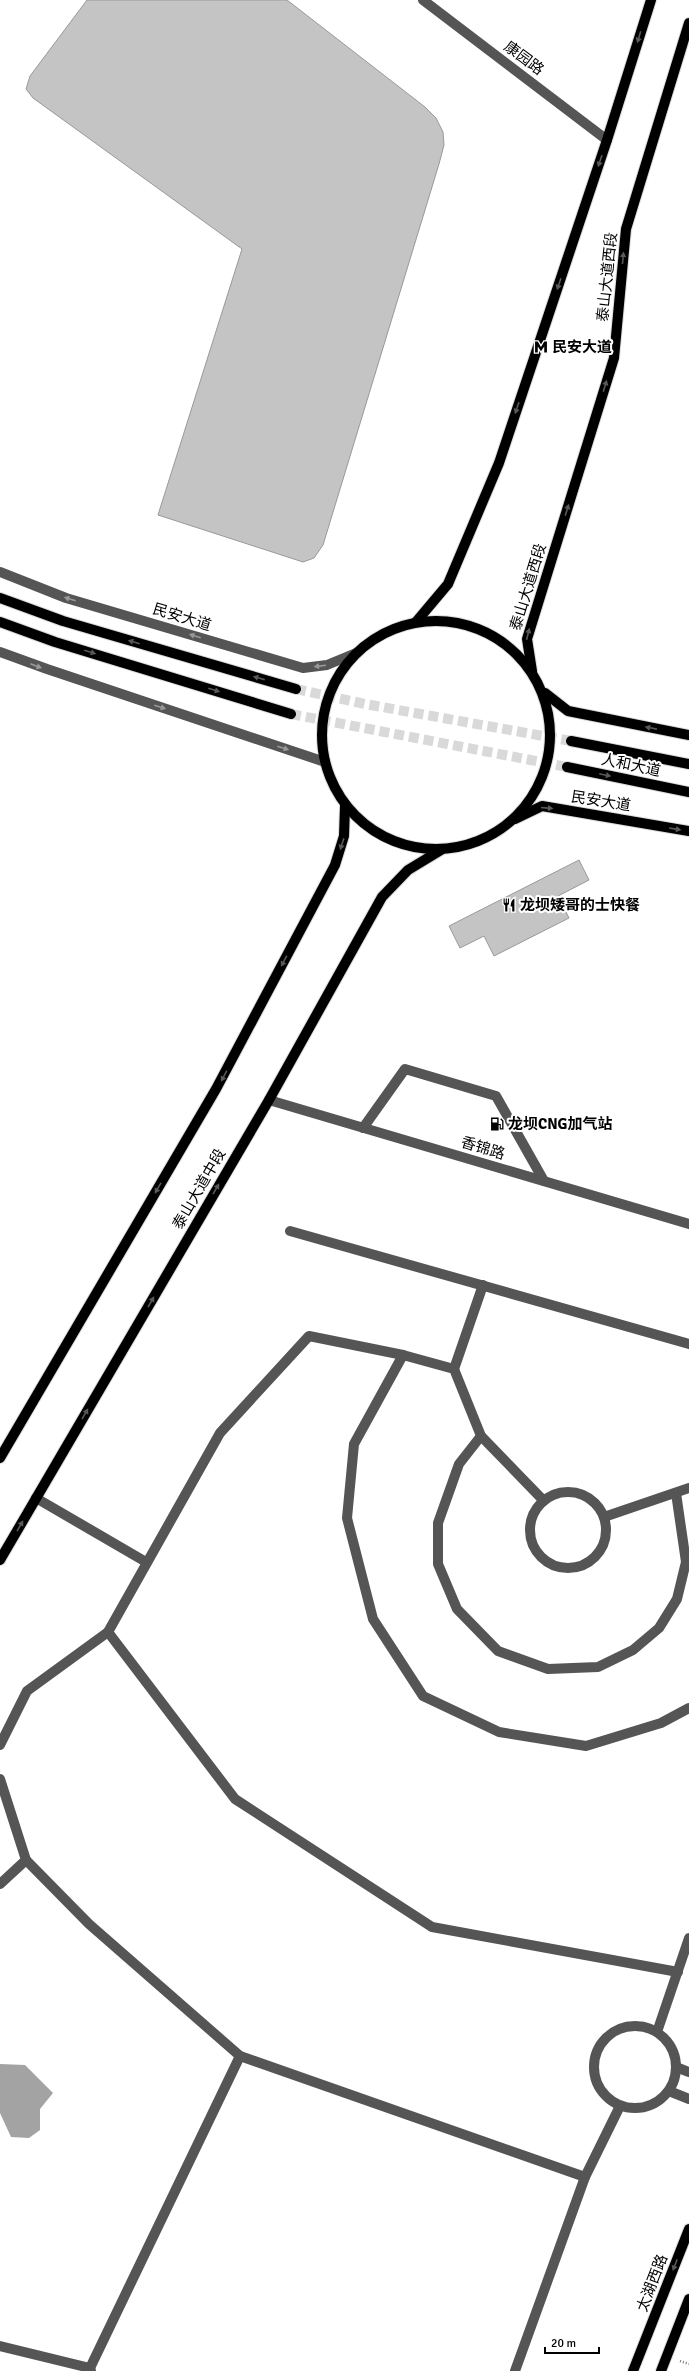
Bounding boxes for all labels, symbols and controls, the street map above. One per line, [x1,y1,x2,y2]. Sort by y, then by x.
one-way arrow [636,32,642,44]
street label: 康园路 [501,37,547,79]
one-way arrow [597,156,603,168]
street label: 泰山大道西段 [593,231,621,323]
one-way arrow [620,252,627,264]
one-way arrow [556,279,562,291]
place label: 民安大道 [552,338,612,356]
metro station icon: 民安大道 [533,339,549,355]
one-way arrow [602,380,608,392]
one-way arrow [514,402,520,414]
one-way arrow [564,504,570,516]
street label: 泰山大道西段 [506,541,550,633]
one-way arrow [64,596,76,602]
street label: 民安大道 [151,600,213,634]
one-way arrow [526,628,532,641]
one-way arrow [189,633,201,639]
one-way arrow [128,639,140,645]
one-way arrow [84,649,96,655]
one-way arrow [31,663,43,669]
one-way arrow [314,663,326,669]
one-way arrow [252,675,264,681]
one-way arrow [209,687,221,693]
one-way arrow [154,704,166,710]
one-way arrow [645,724,657,730]
one-way arrow [277,746,289,752]
street label: 人和大道 [600,750,662,780]
one-way arrow [599,772,611,778]
street label: 民安大道 [570,787,632,815]
one-way arrow [541,804,553,811]
one-way arrow [669,826,681,832]
one-way arrow [339,839,345,851]
place label: 龙坝矮哥的士快餐 [520,896,640,914]
restaurant icon: 龙坝矮哥的士快餐 [501,897,517,913]
one-way arrow [281,955,288,966]
one-way arrow [220,1070,227,1081]
place label: 龙坝CNG加气站 [508,1115,612,1133]
fuel station icon: 龙坝CNG加气站 [489,1116,505,1132]
street label: 香锦路 [459,1133,507,1163]
street label: 泰山大道中段 [169,1146,229,1232]
one-way arrow [155,1182,162,1194]
one-way arrow [213,1183,220,1195]
one-way arrow [147,1296,154,1308]
one-way arrow [82,1408,89,1420]
one-way arrow [16,1520,23,1532]
street label: 太湖西路 [633,2252,671,2314]
one-way arrow [671,2260,677,2272]
scale bar [545,2329,599,2355]
text: 20 m [551,2336,576,2351]

